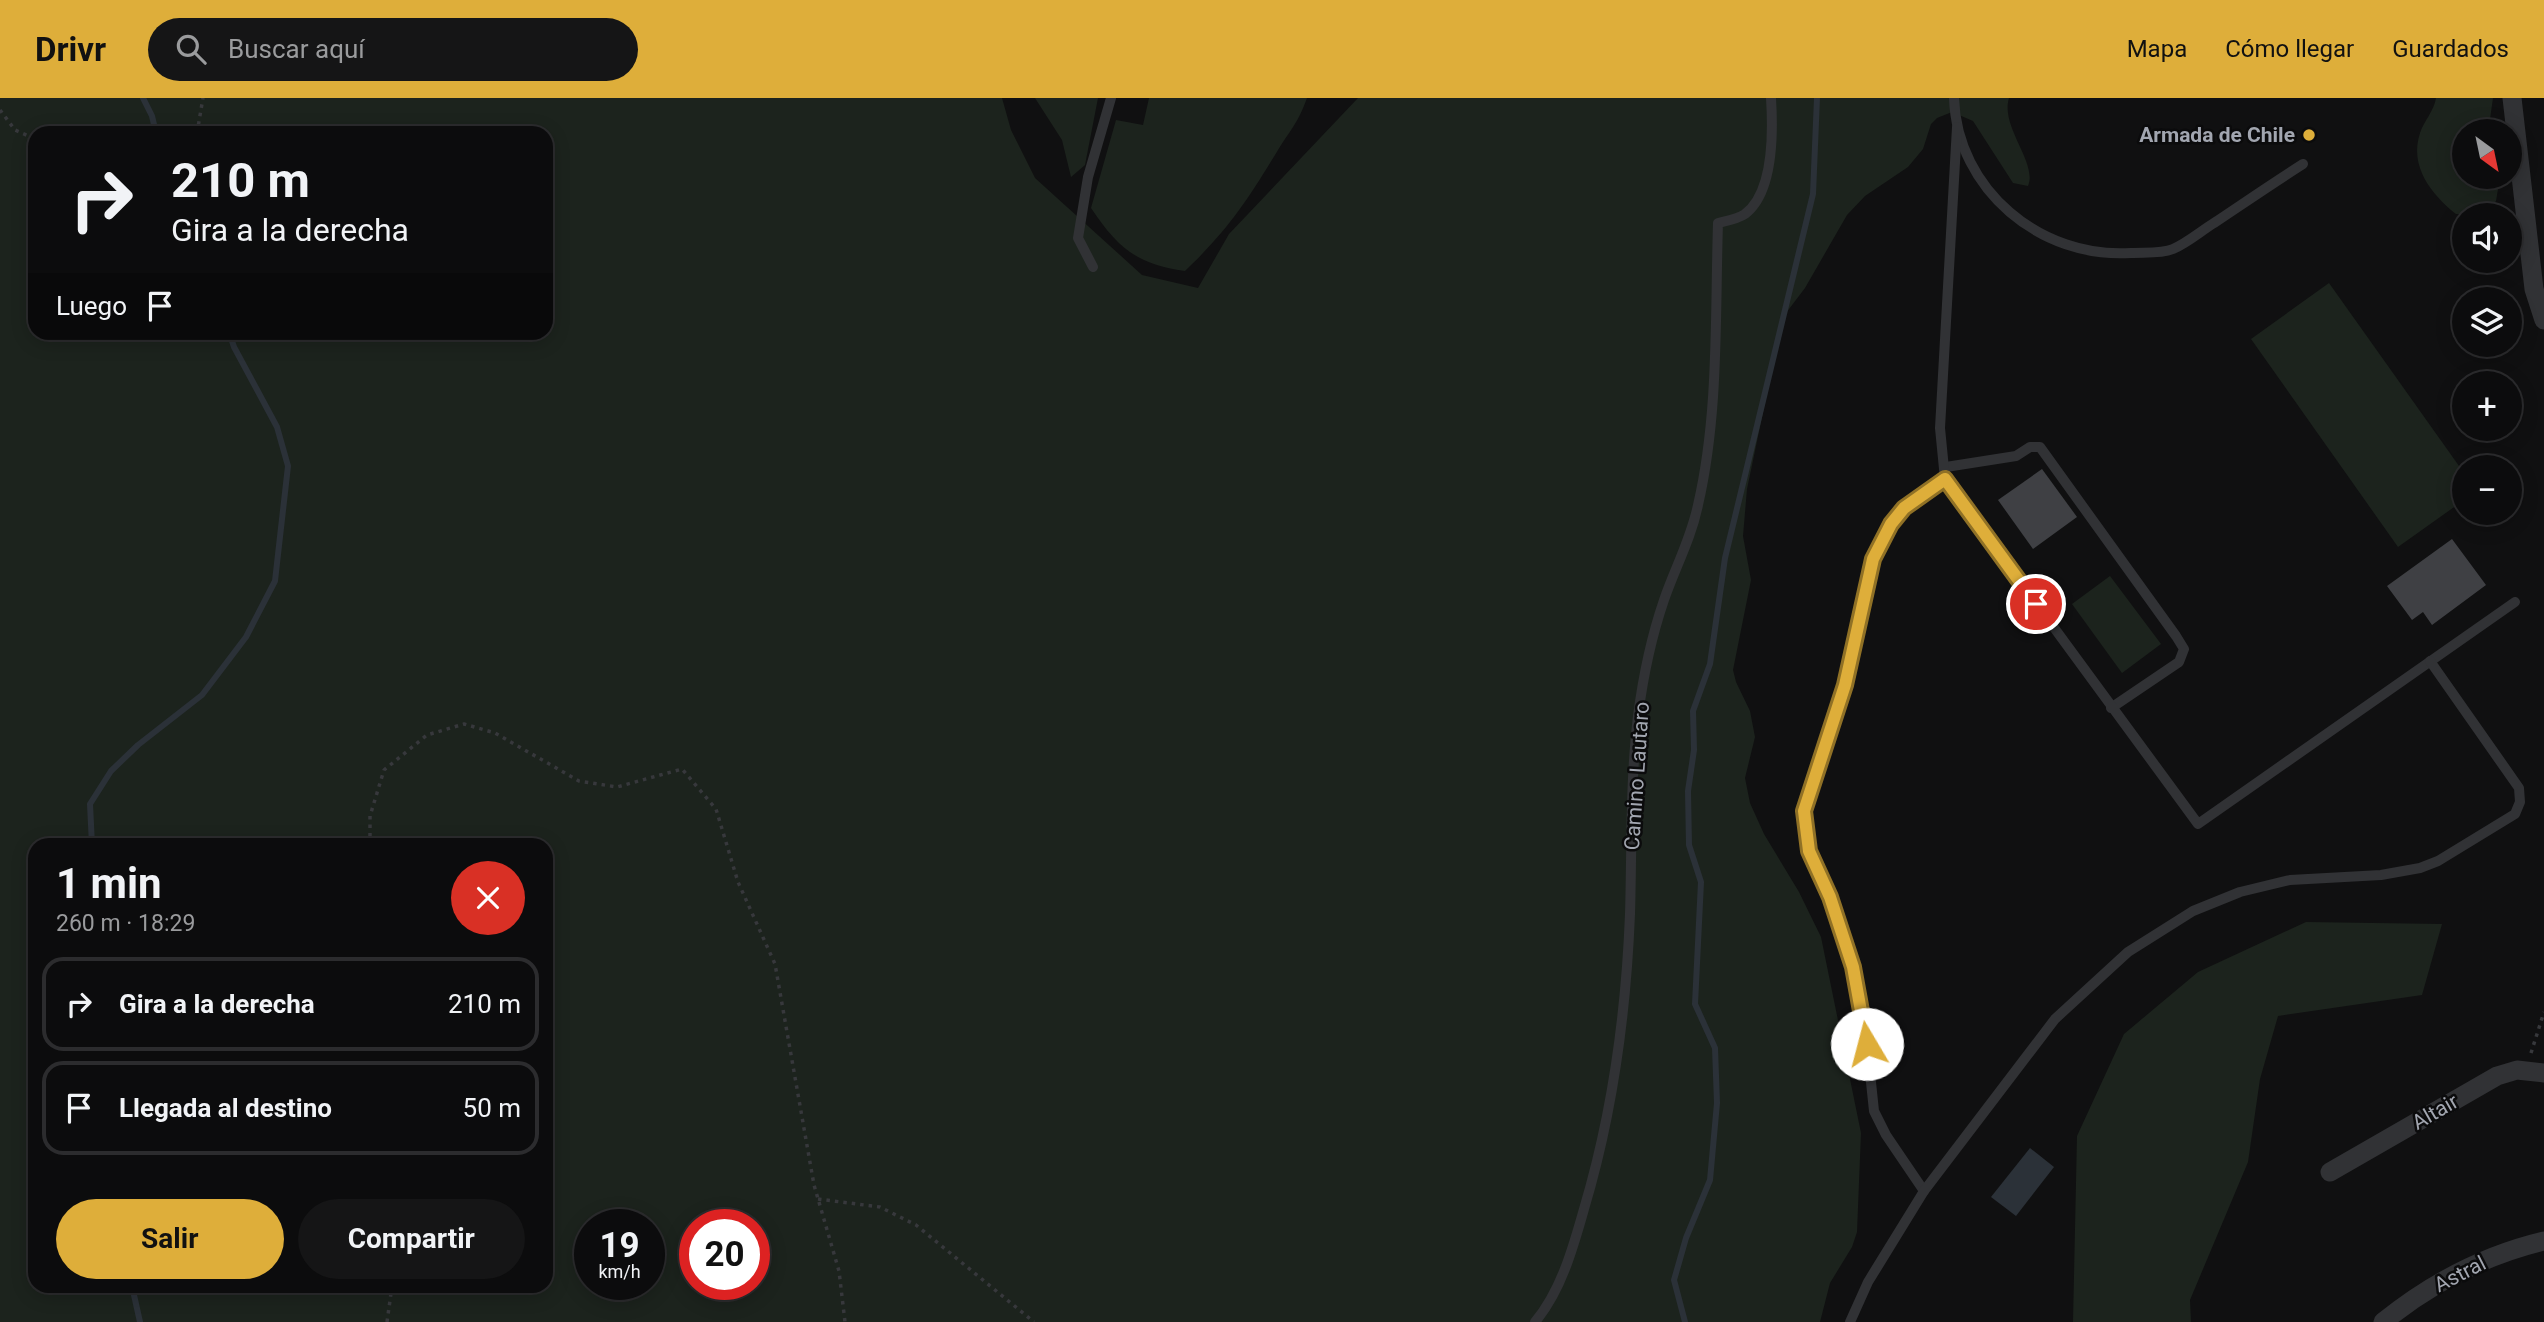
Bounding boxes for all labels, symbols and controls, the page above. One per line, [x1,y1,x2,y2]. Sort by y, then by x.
search box [148,18,638,81]
text: Drivr [35,30,106,69]
icon: search [172,30,210,68]
text: Buscar aquí [228,34,365,64]
text: Mapa [2127,35,2187,63]
text: Cómo llegar [2225,35,2354,63]
text: Guardados [2392,35,2509,63]
north arrow [2452,119,2522,189]
map controls [2452,119,2522,525]
place label: Armada de Chile [2139,123,2295,147]
marker: Armada de Chile [2301,127,2317,143]
text: 210 m [171,152,310,209]
icon: right [56,154,147,245]
button: sound [2452,203,2522,273]
text: Gira a la derecha [171,211,409,249]
icon: arrive [141,287,179,325]
button: layers [2452,287,2522,357]
text: Luego [56,291,127,321]
button: + [2452,371,2522,441]
button: − [2452,455,2522,525]
pin [2006,574,2066,634]
icon: arrive [2017,585,2055,623]
street label: Camino Lautaro [1620,701,1654,851]
text: 1 min [56,859,162,908]
button: close [451,861,525,935]
text: 260 m · 18:29 [56,910,195,937]
icon: right [60,985,98,1023]
text: Gira a la derecha [119,989,315,1019]
text: 210 m [448,989,521,1019]
position arrow [1830,1007,1904,1081]
icon: arrive [60,1089,98,1127]
street label: Altair [2408,1089,2462,1135]
text: Llegada al destino [119,1093,332,1123]
text: 50 m [463,1093,521,1123]
button: Salir [56,1199,284,1279]
button: Compartir [298,1199,525,1279]
speed limit sign: 20 [679,1209,770,1300]
text: 19 [599,1225,640,1266]
street label: Astral [2430,1251,2490,1297]
text: km/h [598,1261,641,1282]

